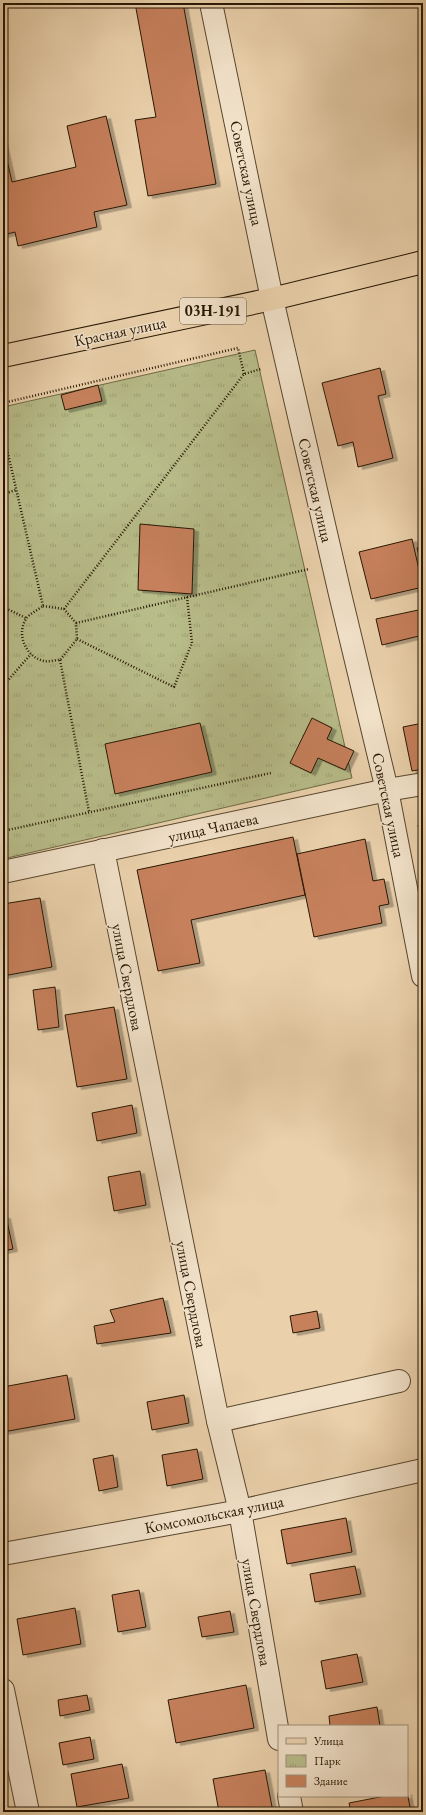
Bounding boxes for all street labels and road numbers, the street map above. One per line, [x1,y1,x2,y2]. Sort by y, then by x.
street label: Советская улица [225,119,268,228]
road number: 03Н-191 [180,298,246,324]
street label: Красная улица [72,311,169,351]
street label: Советская улица [293,436,338,545]
street label: Советская улица [367,751,410,860]
street label: улица Чапаева [166,808,261,847]
street label: улица Свердлова [107,922,148,1033]
street label: улица Свердлова [171,1239,212,1350]
street label: Комсомольская улица [143,1491,286,1538]
street label: улица Свердлова [237,1557,276,1668]

